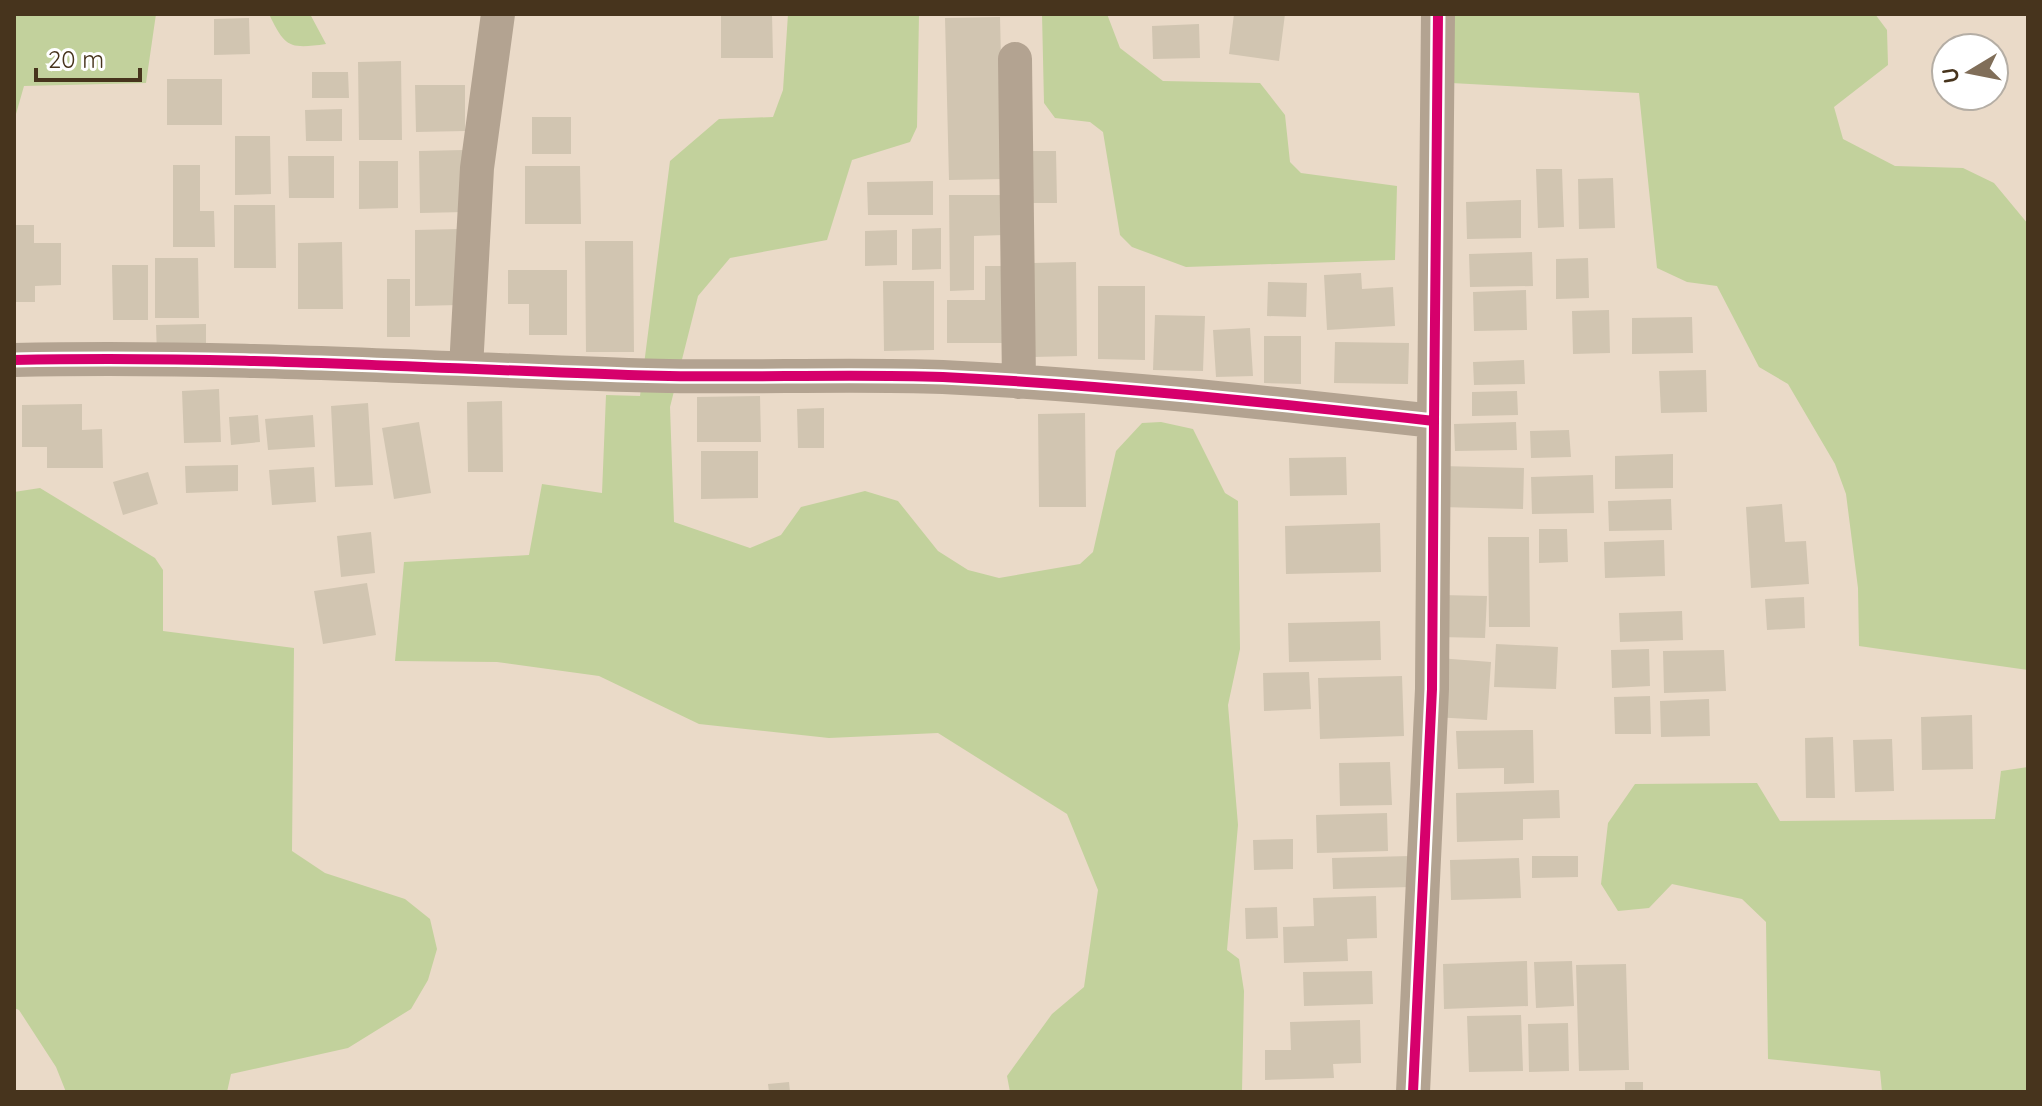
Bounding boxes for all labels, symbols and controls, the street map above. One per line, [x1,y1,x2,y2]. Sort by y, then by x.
scale bar [36,32,140,82]
north arrow [1930,32,2010,112]
text: 20 m [48,44,104,74]
text: U [1935,65,1965,86]

